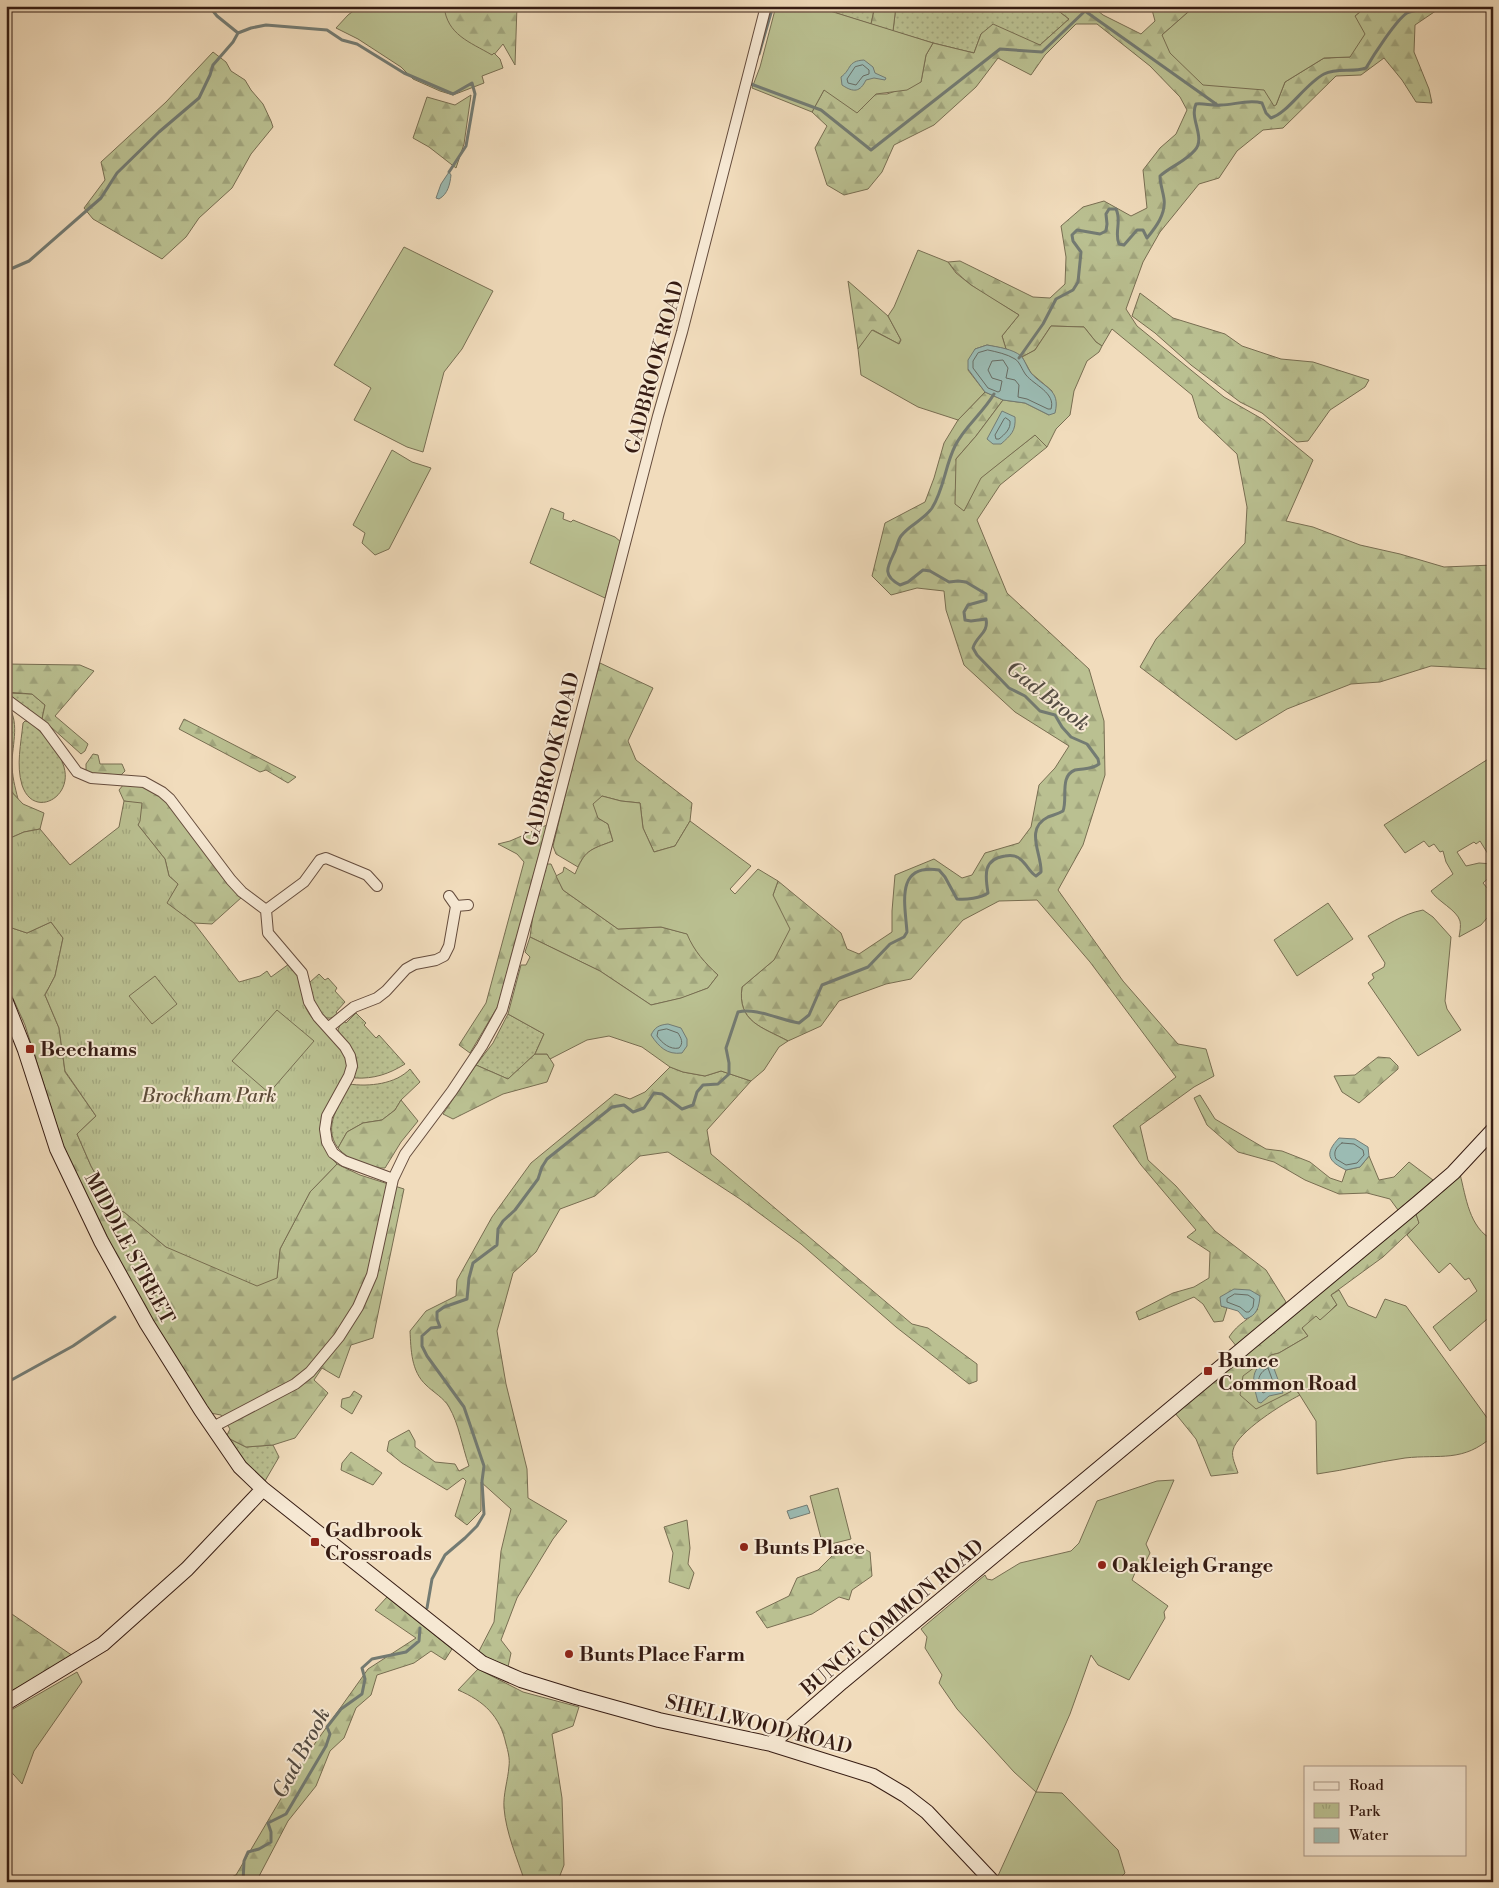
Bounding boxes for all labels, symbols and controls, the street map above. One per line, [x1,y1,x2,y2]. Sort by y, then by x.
street label: GADBROOK ROAD [620,278,691,457]
water label: Gad Brook [1000,656,1094,737]
street label: GADBROOK ROAD [519,670,586,849]
place label: Beechams [40,1038,137,1063]
marker: Beechams [24,1043,36,1055]
park label: Brockham Park [140,1084,277,1109]
street label: MIDDLE STREET [78,1169,179,1329]
place label: Bunce Common Road [1218,1349,1358,1397]
marker: Bunce Common Road [1202,1365,1214,1377]
place label: Gadbrook Crossroads [325,1519,432,1567]
street label: BUNCE COMMON ROAD [796,1534,989,1703]
marker: Gadbrook Crossroads [309,1536,321,1548]
place label: Bunts Place [754,1536,865,1561]
marker: Bunts Place [738,1541,750,1553]
place label: Oakleigh Grange [1112,1554,1273,1579]
marker: Oakleigh Grange [1096,1559,1108,1571]
place label: Bunts Place Farm [579,1643,745,1668]
marker: Bunts Place Farm [563,1648,575,1660]
street label: SHELLWOOD ROAD [663,1690,855,1761]
water label: Gad Brook [267,1704,337,1803]
legend [1304,1766,1466,1856]
text: Road [1349,1776,1384,1795]
text: Park [1349,1802,1381,1821]
text: Water [1348,1826,1389,1845]

